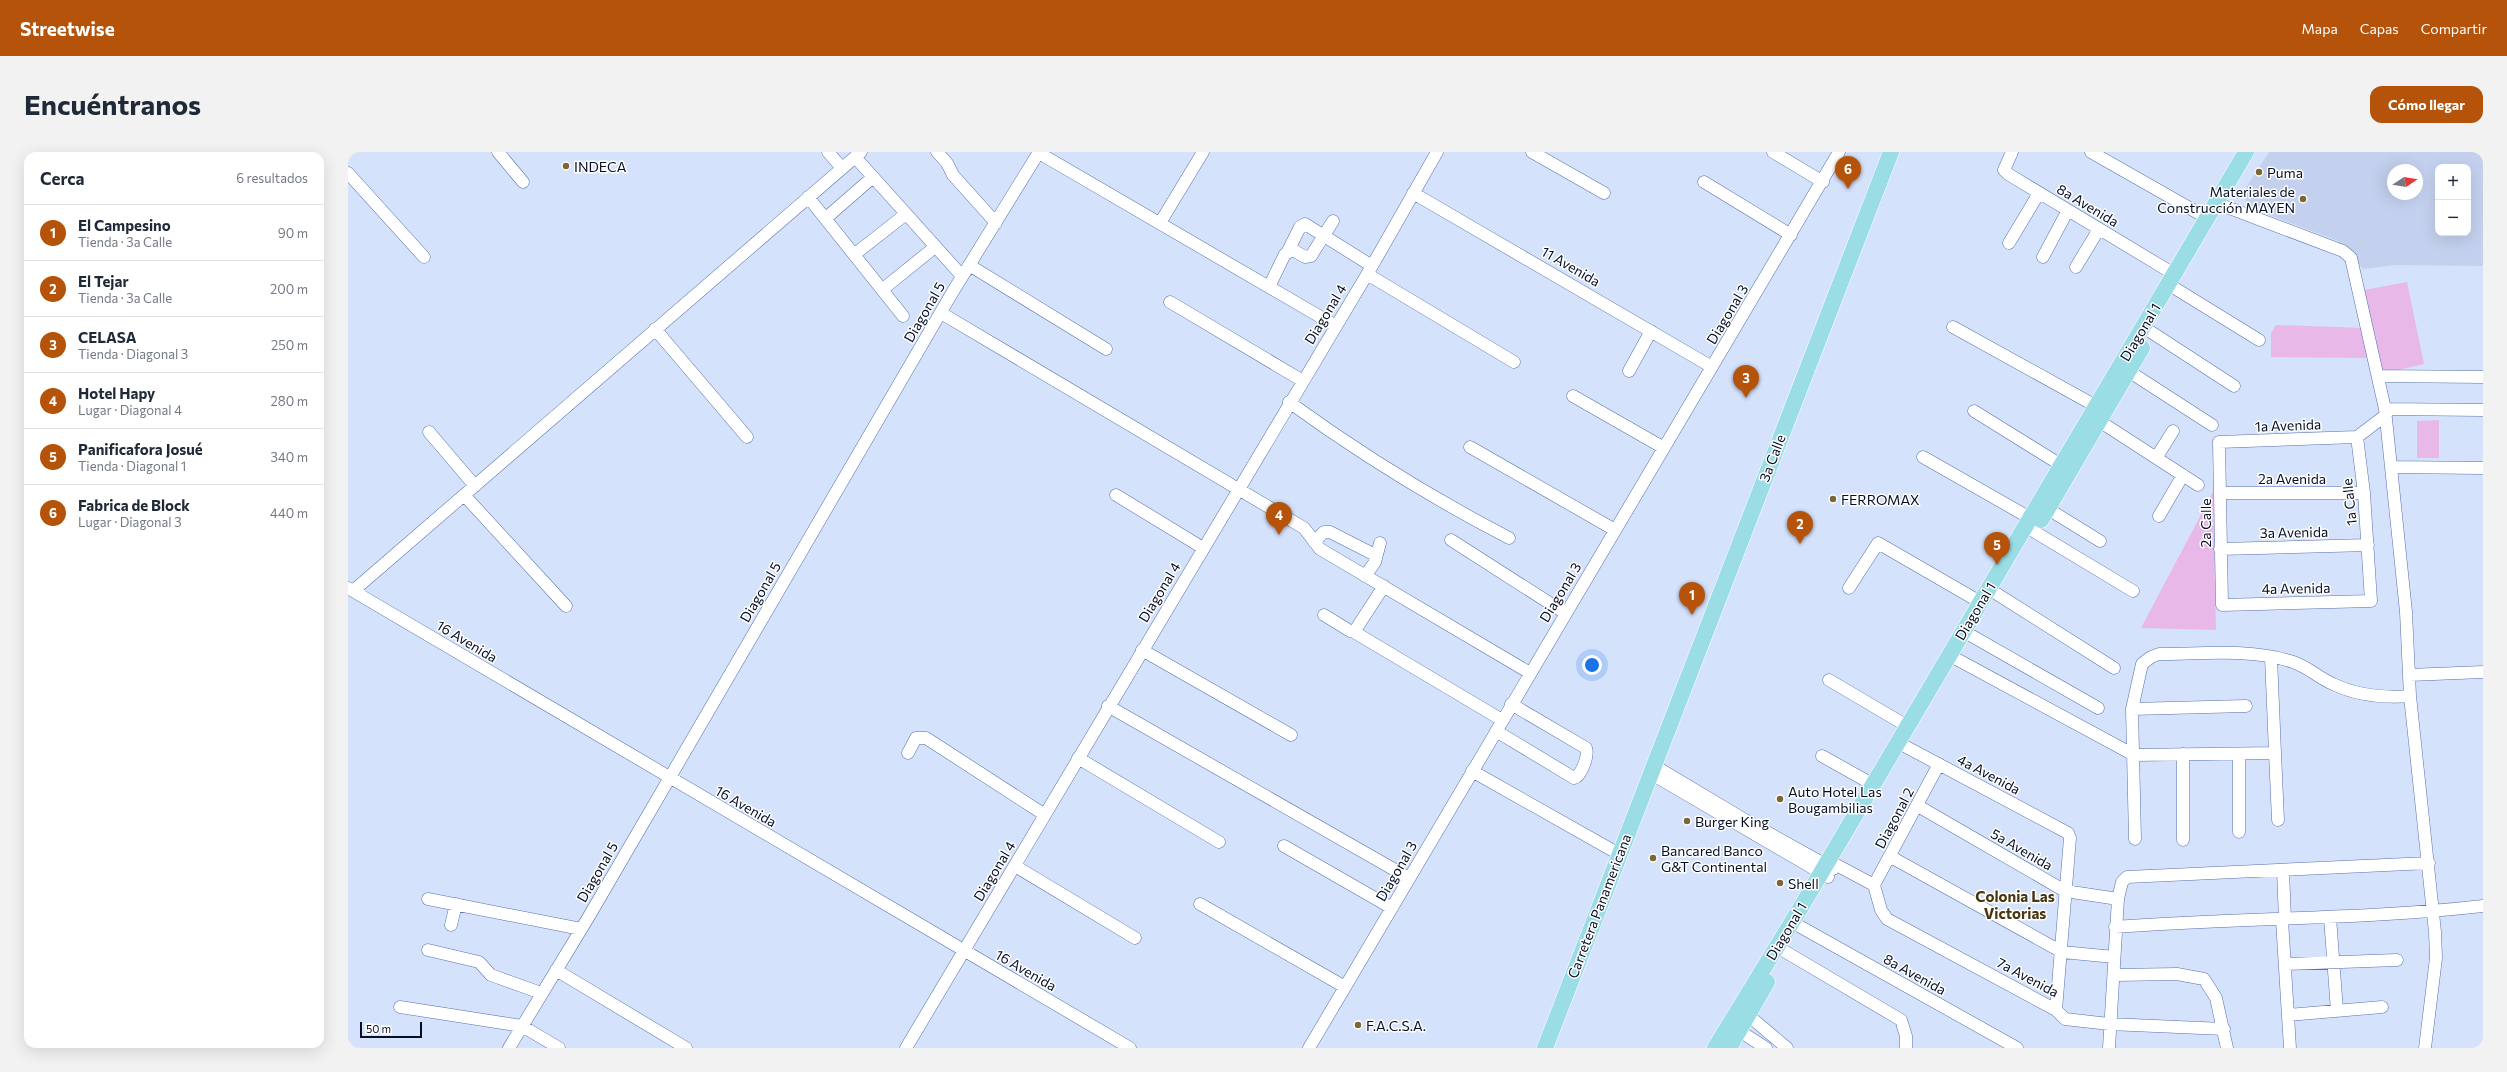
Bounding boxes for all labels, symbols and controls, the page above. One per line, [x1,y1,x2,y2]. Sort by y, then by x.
text: Streetwise [20,17,115,40]
text: Mapa [2302,20,2338,37]
text: Capas [2360,20,2399,37]
text: Compartir [2421,20,2487,37]
button: Cómo llegar [2370,86,2483,123]
text: Encuéntranos [24,87,201,121]
pin: 6 [1835,156,1861,189]
place label: INDECA [574,158,627,175]
marker: INDECA [561,161,571,171]
place label: Puma [2267,164,2303,181]
north arrow [2387,164,2423,200]
map controls [2435,164,2471,236]
button: + [2435,164,2471,200]
marker: Puma [2254,167,2264,177]
text: Cerca [40,168,85,189]
text: 6 resultados [236,170,308,186]
street label: 8a Avenida [2054,180,2122,230]
place label: Materiales de Construcción MAYEN [2157,183,2295,216]
marker: Materiales de Construcción MAYEN [2298,194,2308,204]
button: − [2435,200,2471,236]
text: El Campesino [78,216,171,234]
text: 1 [50,225,56,241]
text: 90 m [278,225,308,241]
text: Tienda · 3a Calle [78,234,172,250]
street label: 11 Avenida [1539,242,1603,290]
text: El Tejar [78,272,129,290]
street label: Diagonal 5 [900,279,948,345]
street label: Diagonal 4 [1300,280,1350,347]
text: 2 [49,281,57,297]
text: 200 m [270,281,308,297]
street label: Diagonal 3 [1703,281,1751,347]
text: Tienda · 3a Calle [78,290,172,306]
street label: Diagonal 1 [2116,300,2164,364]
text: CELASA [78,328,136,346]
text: 3 [49,337,57,353]
text: 250 m [271,337,308,353]
text: Tienda · Diagonal 3 [78,346,188,362]
pin: 3 [1733,365,1759,398]
text: Hotel Hapy [78,384,155,402]
text: 4 [49,393,57,409]
text: 280 m [271,393,308,409]
text: Lugar · Diagonal 4 [78,402,182,418]
street label: 1a Avenida [2254,415,2322,435]
street label: 3a Calle [1755,432,1789,484]
text: Panificafora Josué [78,440,203,458]
text: 5 [49,449,57,465]
text: 340 m [270,449,308,465]
text: Tienda · Diagonal 1 [78,458,186,474]
street label: 2a Avenida [2258,470,2326,487]
street label: 1a Calle [2338,478,2360,526]
place label: FERROMAX [1841,491,1920,508]
marker: FERROMAX [1828,494,1838,504]
text: Fabrica de Block [78,496,190,514]
street label: 2a Calle [2197,498,2214,548]
pin: 4 [1266,502,1292,535]
text: 6 [49,505,57,521]
text: 440 m [270,505,308,521]
pin: 2 [1787,511,1813,544]
text: Lugar · Diagonal 3 [78,514,182,530]
street label: 3a Avenida [2260,523,2328,541]
pin: 5 [1984,532,2010,565]
street label: Diagonal 4 [1134,558,1184,625]
street label: Diagonal 5 [736,559,784,625]
street label: Diagonal 3 [1536,559,1584,625]
street label: Diagonal 1 [1951,579,1999,643]
street label: 4a Avenida [2261,579,2331,597]
pin: 1 [1679,582,1705,615]
street label: 16 Avenida [434,616,500,666]
your location [1582,655,1602,675]
street label: 4a Avenida [1955,750,2023,798]
street label: 16 Avenida [712,782,780,830]
place label: Auto Hotel Las Bougambilias [1788,783,1882,816]
street label: Diagonal 2 [1871,784,1917,851]
marker: Auto Hotel Las Bougambilias [1775,794,1785,804]
place label: Burger King [1695,813,1770,830]
marker: Burger King [1682,816,1692,826]
street label: 5a Avenida [1988,825,2056,873]
street label: Carretera Panamericana [1564,831,1634,981]
street label: Diagonal 4 [969,837,1019,904]
street label: Diagonal 3 [1372,838,1420,904]
street label: Diagonal 5 [573,839,621,905]
place label: Bancared Banco G&T Continental [1661,842,1767,875]
marker: Bancared Banco G&T Continental [1648,853,1658,863]
place label: Shell [1788,875,1819,892]
marker: Shell [1775,878,1785,888]
district label: Colonia Las Victorias [1975,887,2055,922]
street label: Diagonal 1 [1762,899,1810,963]
street label: 16 Avenida [992,946,1060,994]
street label: 8a Avenida [1881,950,1949,998]
street label: 7a Avenida [1994,954,2062,1000]
place label: F.A.C.S.A. [1366,1017,1426,1034]
scale bar [360,1020,422,1039]
marker: F.A.C.S.A. [1353,1020,1363,1030]
text: 50 m [366,1022,391,1035]

